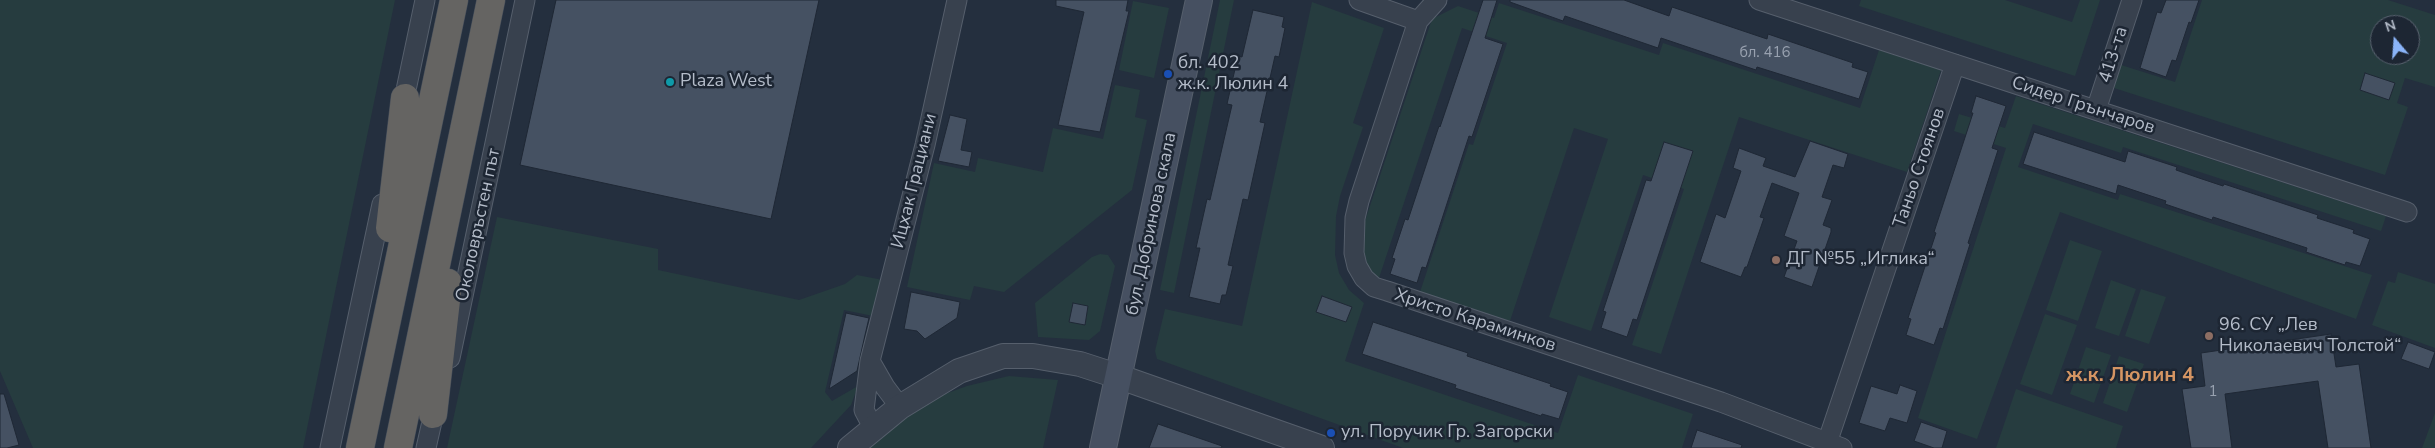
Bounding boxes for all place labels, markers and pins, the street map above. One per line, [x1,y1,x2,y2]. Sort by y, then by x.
place label: бл. 402 ж.к. Люлин 4 [1178,53,1288,96]
marker: бл. 402 ж.к. Люлин 4 [1162,68,1174,80]
place label: Plaza West [680,71,772,93]
marker: Plaza West [664,76,676,88]
place label: ДГ №55 „Иглика“ [1786,249,1935,271]
marker: ДГ №55 „Иглика“ [1770,254,1782,266]
place label: 96. СУ „Лев Николаевич Толстой“ [2219,315,2401,358]
marker: 96. СУ „Лев Николаевич Толстой“ [2203,330,2215,342]
place label: ул. Поручик Гр. Загорски [1341,422,1553,444]
marker: ул. Поручик Гр. Загорски [1325,427,1337,439]

